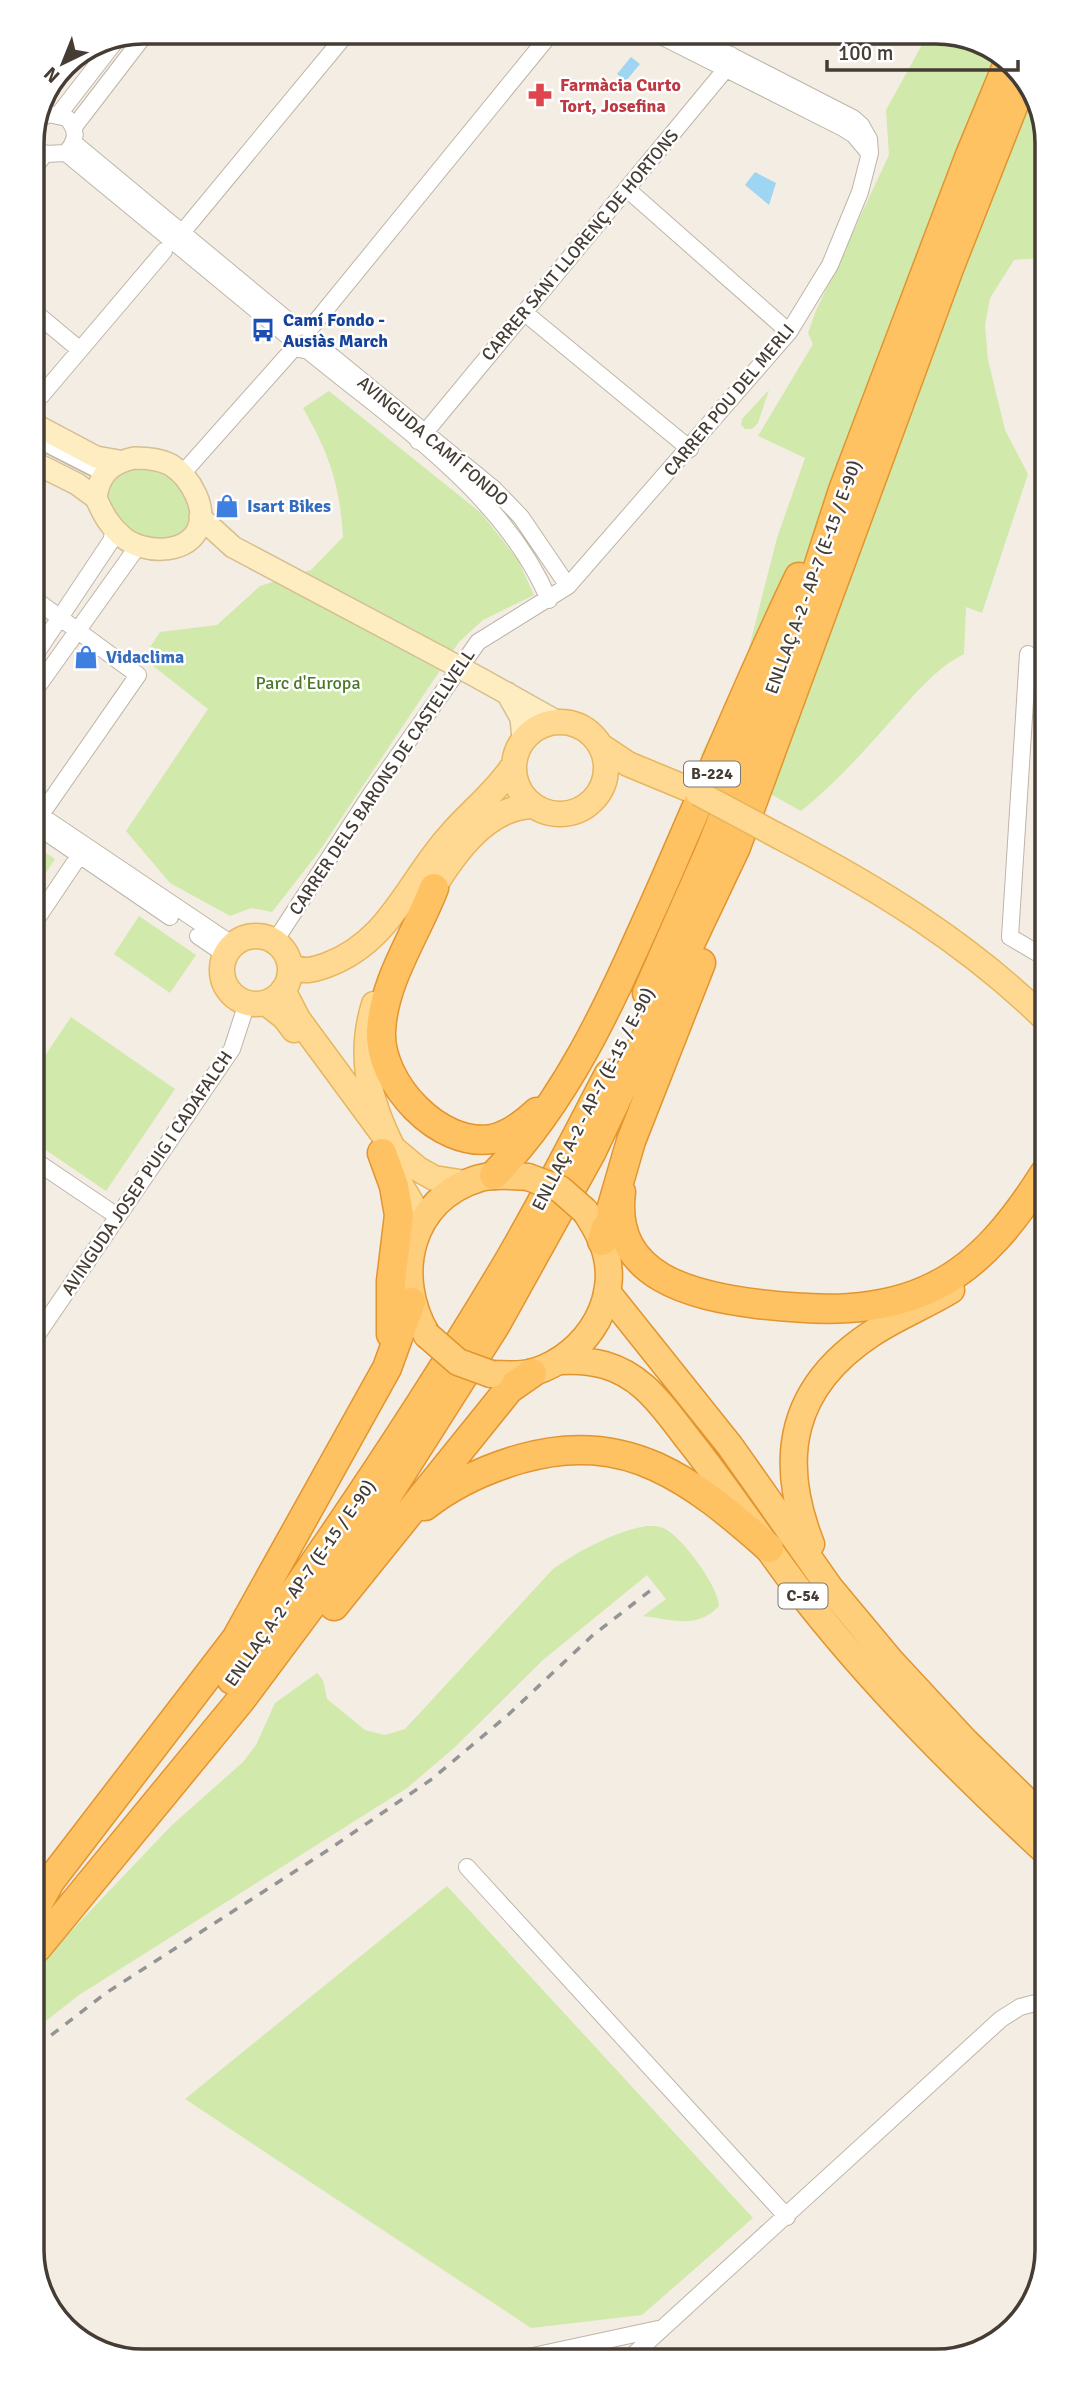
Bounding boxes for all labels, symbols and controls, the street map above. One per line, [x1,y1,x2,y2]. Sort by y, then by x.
north arrow [28,28,98,98]
scale bar [827,28,1018,72]
text: 100 m [838,40,893,66]
text: N [39,61,65,88]
place label: Farmàcia Curto Tort, Josefina [560,74,681,117]
pharmacy icon: Farmàcia Curto Tort, Josefina [526,81,554,109]
street label: CARRER SANT LLORENÇ DE HORTONS [477,125,683,365]
place label: Camí Fondo - Ausiàs March [283,309,388,352]
bus stop icon: Camí Fondo - Ausiàs March [249,316,277,344]
street label: CARRER POU DEL MERLI [659,320,799,480]
street label: AVINGUDA CAMÍ FONDO [353,371,513,511]
street label: ENLLAÇ A-2 - AP-7 (E-15 / E-90) [760,457,866,697]
shop icon: Isart Bikes [213,492,241,520]
place label: Isart Bikes [247,495,331,517]
shop icon: Vidaclima [72,643,100,671]
street label: CARRER DELS BARONS DE CASTELLVELL [284,645,480,919]
place label: Vidaclima [106,646,184,668]
park label: Parc d'Europa [255,672,361,694]
road number: B-224 [684,762,740,786]
street label: ENLLAÇ A-2 - AP-7 (E-15 / E-90) [527,984,659,1214]
street label: AVINGUDA JOSEP PUIG I CADAFALCH [57,1047,237,1299]
street label: ENLLAÇ A-2 - AP-7 (E-15 / E-90) [220,1475,380,1691]
road number: C-54 [778,1584,828,1608]

